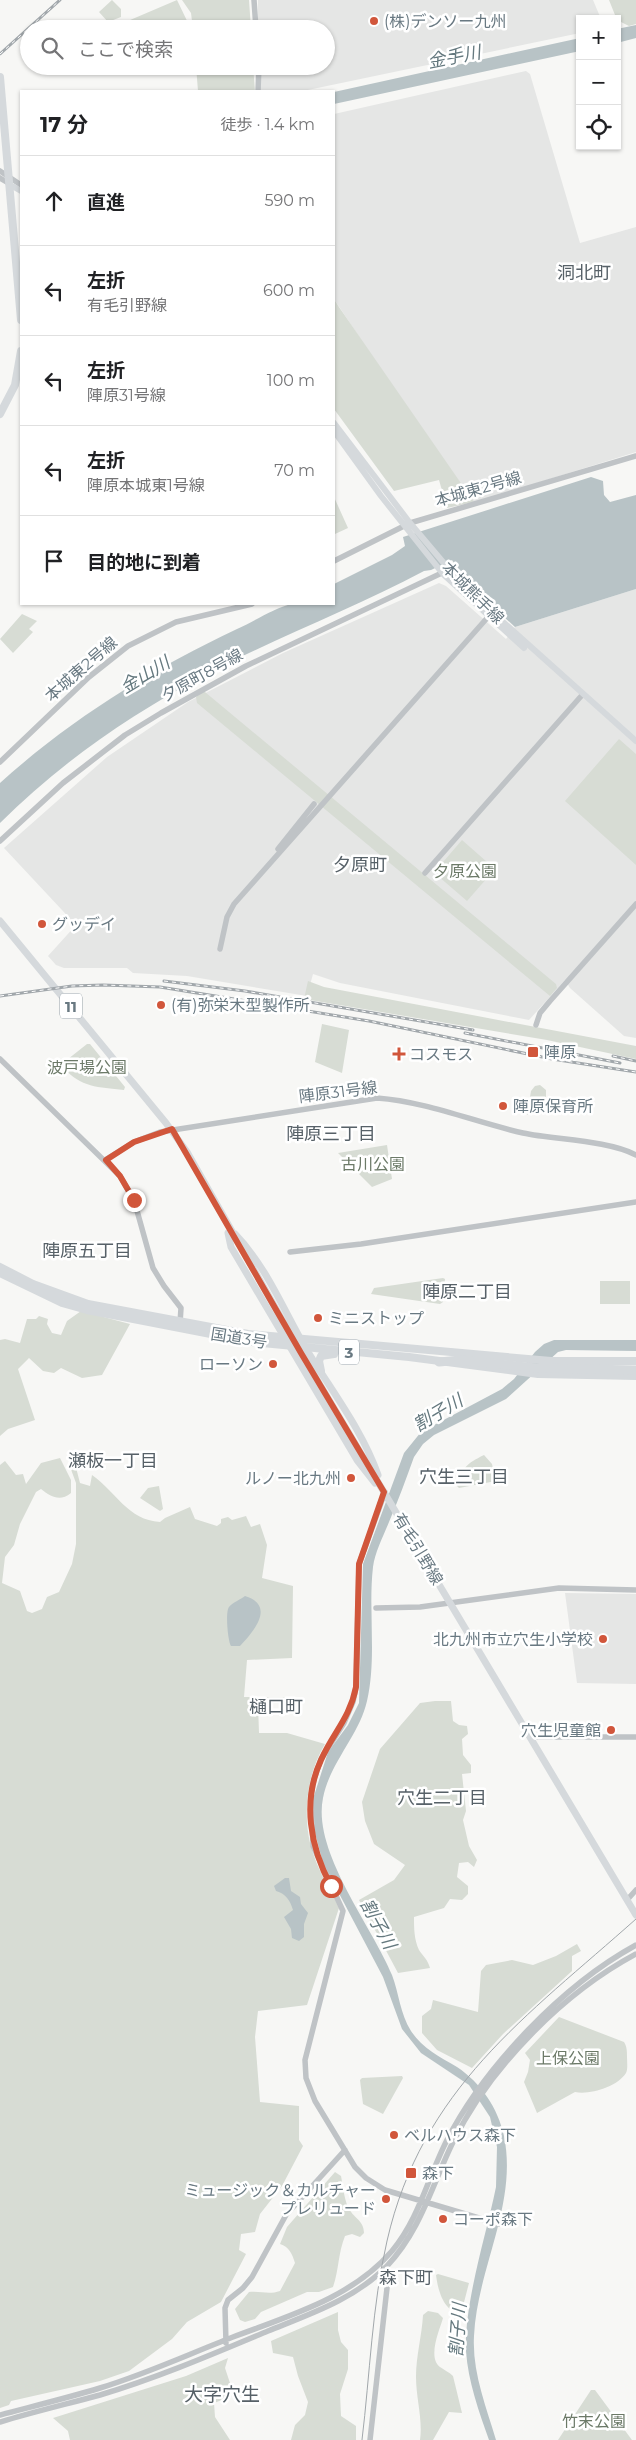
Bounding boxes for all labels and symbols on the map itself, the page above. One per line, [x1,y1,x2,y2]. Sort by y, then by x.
place label: (株)デンソー九州 [384,12,507,31]
marker: (株)デンソー九州 [368,15,380,27]
water label: 金手川 [425,41,485,73]
district label: 洞北町 [557,262,611,284]
street label: 本城東2号線 [433,468,523,510]
street label: 本城熊手線 [438,558,508,628]
street label: 本城東2号線 [41,633,121,705]
street label: 夕原町8号線 [158,645,246,705]
water label: 金山川 [116,651,176,698]
district label: 夕原町 [333,854,387,876]
park label: 夕原公園 [433,862,497,881]
place label: グッデイ [52,915,116,934]
marker: グッデイ [36,918,48,930]
road number: 11 [60,994,82,1018]
place label: (有)弥栄木型製作所 [171,996,310,1015]
marker: (有)弥栄木型製作所 [155,999,167,1011]
place label: 陣原 [544,1043,576,1062]
place label: コスモス [409,1045,473,1064]
marker: 陣原 [526,1045,540,1059]
marker: コスモス [393,1048,405,1060]
park label: 波戸場公園 [47,1058,127,1077]
street label: 陣原31号線 [298,1078,378,1106]
place label: 陣原保育所 [513,1097,593,1116]
marker: 陣原保育所 [497,1100,509,1112]
district label: 陣原三丁目 [286,1123,376,1145]
park label: 古川公園 [341,1155,405,1174]
route end [123,1189,146,1212]
district label: 陣原五丁目 [42,1240,132,1262]
district label: 陣原二丁目 [422,1281,512,1303]
place label: ミニストップ [328,1309,424,1328]
marker: ミニストップ [312,1312,324,1324]
street label: 国道3号 [209,1324,269,1352]
road number: 3 [339,1340,359,1364]
place label: ローソン [199,1355,263,1374]
marker: ローソン [267,1358,279,1370]
water label: 割子川 [409,1389,469,1436]
district label: 瀬板一丁目 [68,1450,158,1472]
district label: 穴生三丁目 [419,1466,509,1488]
place label: ルノー北九州 [245,1469,341,1488]
marker: ルノー北九州 [345,1472,357,1484]
street label: 有毛引野線 [389,1510,447,1588]
place label: 北九州市立穴生小学校 [433,1630,593,1649]
marker: 北九州市立穴生小学校 [597,1633,609,1645]
district label: 樋口町 [249,1696,303,1718]
place label: 穴生児童館 [521,1721,601,1740]
marker: 穴生児童館 [605,1724,617,1736]
district label: 穴生二丁目 [397,1787,487,1809]
route start [320,1875,343,1898]
water label: 割子川 [355,1895,402,1955]
park label: 上保公園 [536,2049,600,2068]
place label: ベルハウス森下 [404,2126,516,2145]
marker: ベルハウス森下 [388,2129,400,2141]
place label: 森下 [422,2164,454,2183]
marker: 森下 [404,2166,418,2180]
place label: ミュージック＆カルチャー プレリュード [184,2181,376,2218]
marker: ミュージック＆カルチャー プレリュード [380,2193,392,2205]
place label: コーポ森下 [453,2210,533,2229]
marker: コーポ森下 [437,2213,449,2225]
district label: 森下町 [379,2267,433,2289]
water label: 割子川 [445,2300,471,2358]
district label: 大字穴生 [184,2383,260,2406]
park label: 竹末公園 [562,2412,626,2431]

